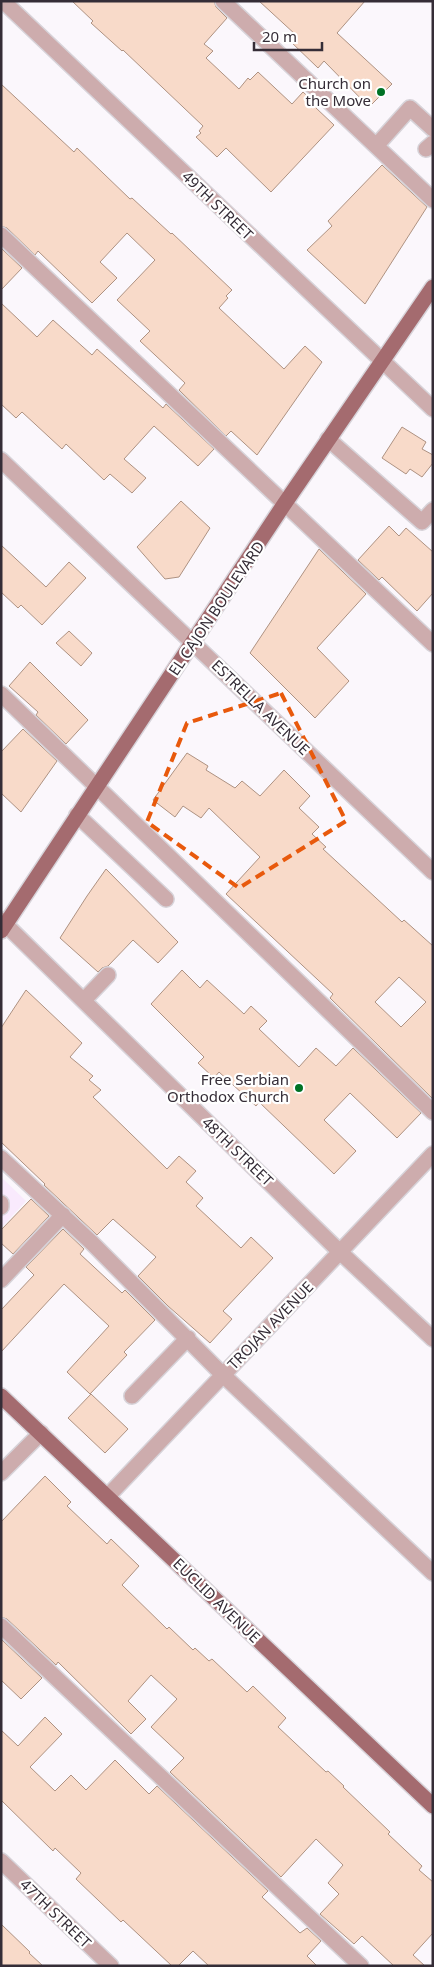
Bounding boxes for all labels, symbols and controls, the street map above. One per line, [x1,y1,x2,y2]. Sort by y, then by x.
scale bar [254,20,322,52]
text: 20 m [262,26,297,46]
place label: Church on the Move [298,73,371,110]
marker: Church on the Move [375,86,387,98]
street label: 49TH STREET [178,166,258,244]
street label: EL CAJON BOULEVARD [164,537,268,679]
street label: ESTRELLA AVENUE [208,655,314,759]
place label: Free Serbian Orthodox Church [167,1069,289,1106]
marker: Free Serbian Orthodox Church [293,1082,305,1094]
street label: 48TH STREET [198,1112,278,1190]
street label: TROJAN AVENUE [223,1277,317,1373]
street label: EUCLID AVENUE [169,1553,265,1647]
street label: 47TH STREET [16,1874,96,1952]

